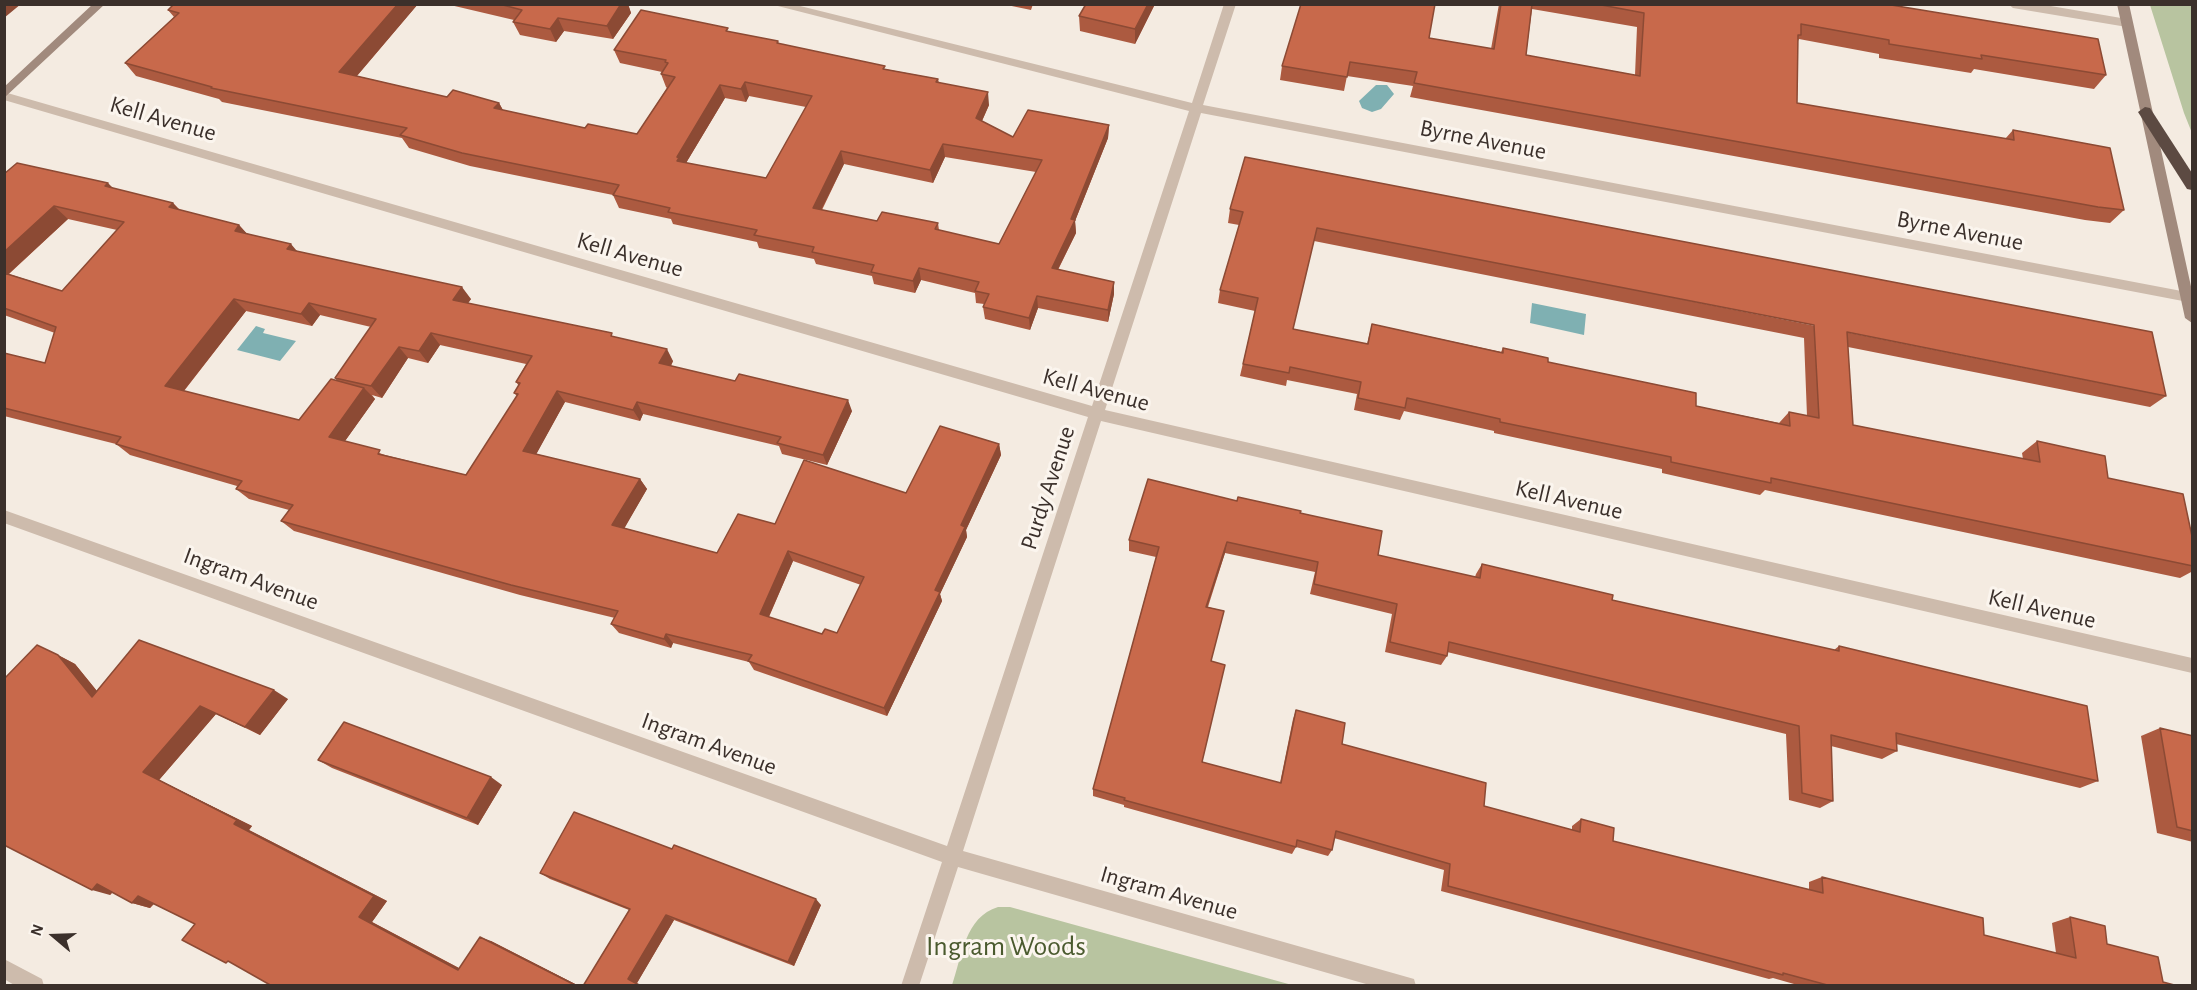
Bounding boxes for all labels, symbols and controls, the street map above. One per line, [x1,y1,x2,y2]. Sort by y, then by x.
street label: Kell Avenue [106,90,220,148]
street label: Byrne Avenue [1417,114,1549,166]
street label: Byrne Avenue [1894,205,2026,257]
street label: Kell Avenue [573,226,687,284]
street label: Kell Avenue [1039,362,1153,418]
street label: Purdy Avenue [1014,422,1082,554]
street label: Kell Avenue [1512,474,1626,526]
street label: Ingram Avenue [179,541,323,617]
street label: Kell Avenue [1985,583,2099,635]
street label: Ingram Avenue [637,706,781,782]
street label: Ingram Avenue [1097,860,1241,926]
north arrow [24,906,84,966]
text: N [28,922,46,938]
park label: Ingram Woods [926,930,1086,964]

